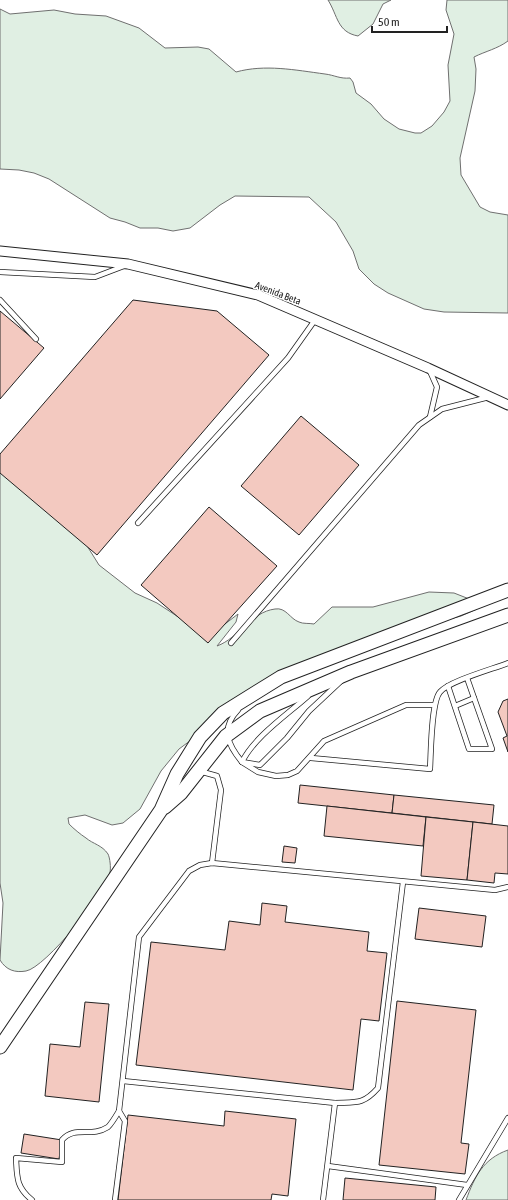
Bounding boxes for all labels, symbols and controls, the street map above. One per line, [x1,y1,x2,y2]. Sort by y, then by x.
scale bar [372,8,447,34]
text: 50 m [378,15,400,29]
street label: Avenida Beta [254,279,303,307]

